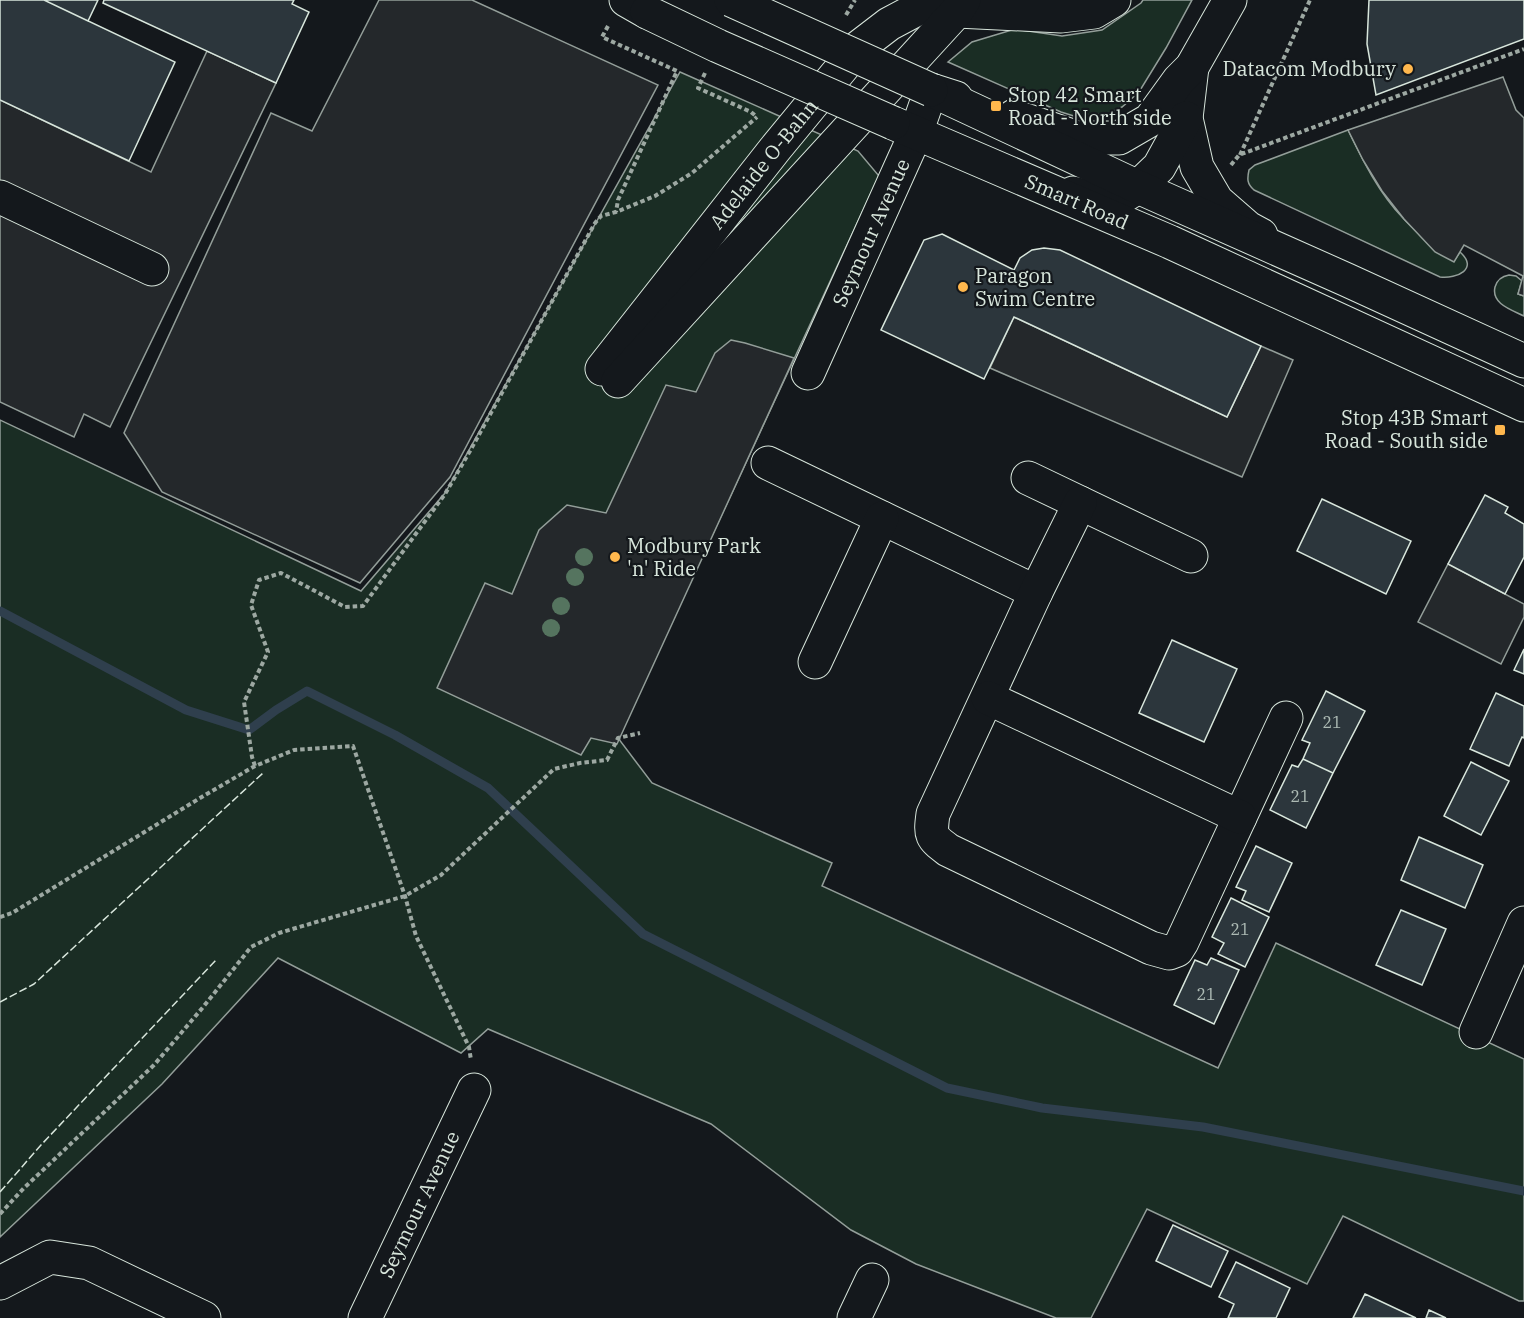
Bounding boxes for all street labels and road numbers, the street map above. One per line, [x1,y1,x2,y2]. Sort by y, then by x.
street label: Adelaide O-Bahn [703,93,824,235]
street label: Seymour Avenue [826,154,916,311]
street label: Smart Road [1021,167,1133,236]
street label: Seymour Avenue [372,1126,466,1282]

